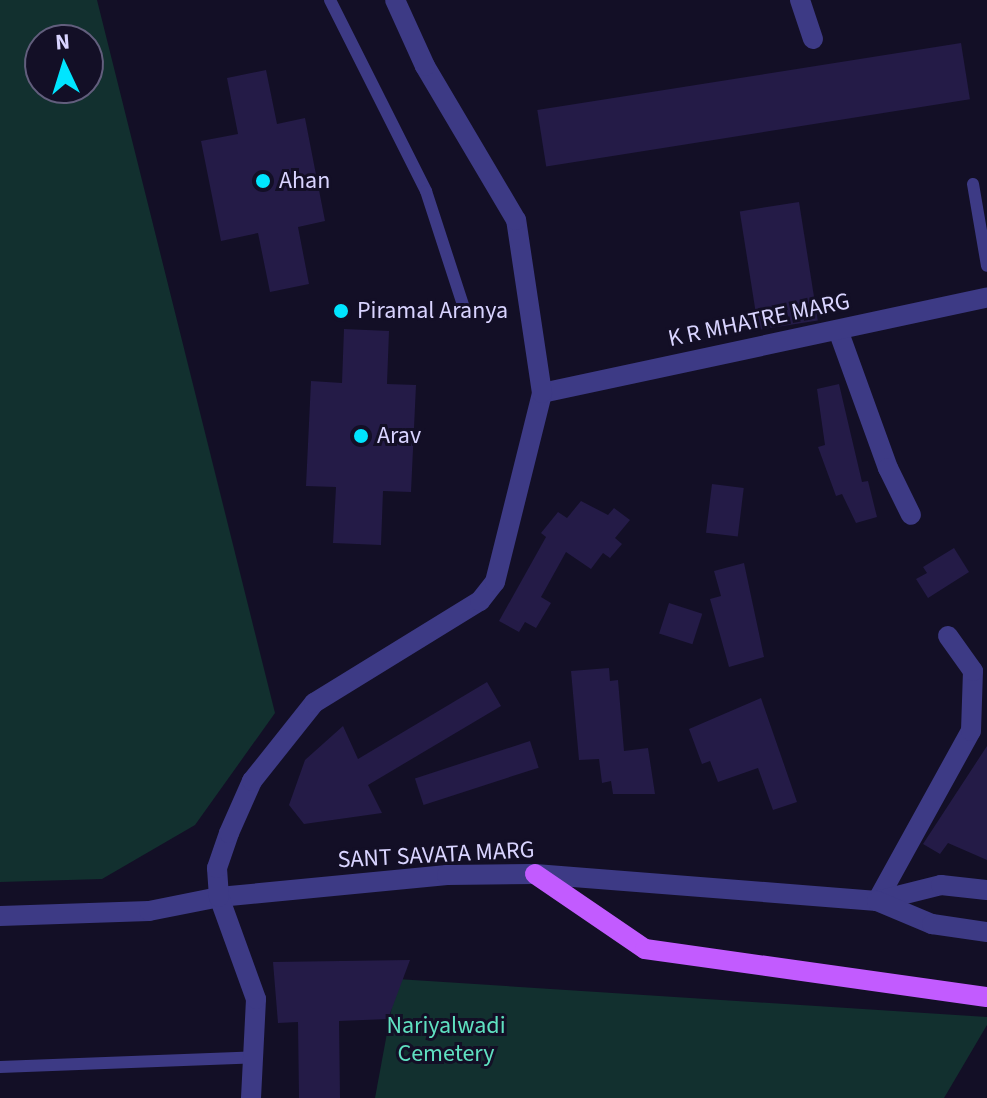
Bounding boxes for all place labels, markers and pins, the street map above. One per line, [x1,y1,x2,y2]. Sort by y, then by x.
place label: Ahan [279,167,330,195]
marker: Ahan [254,172,272,190]
place label: Piramal Aranya [357,297,508,325]
marker: Piramal Aranya [332,302,350,320]
place label: Arav [377,422,421,450]
marker: Arav [352,427,370,445]

